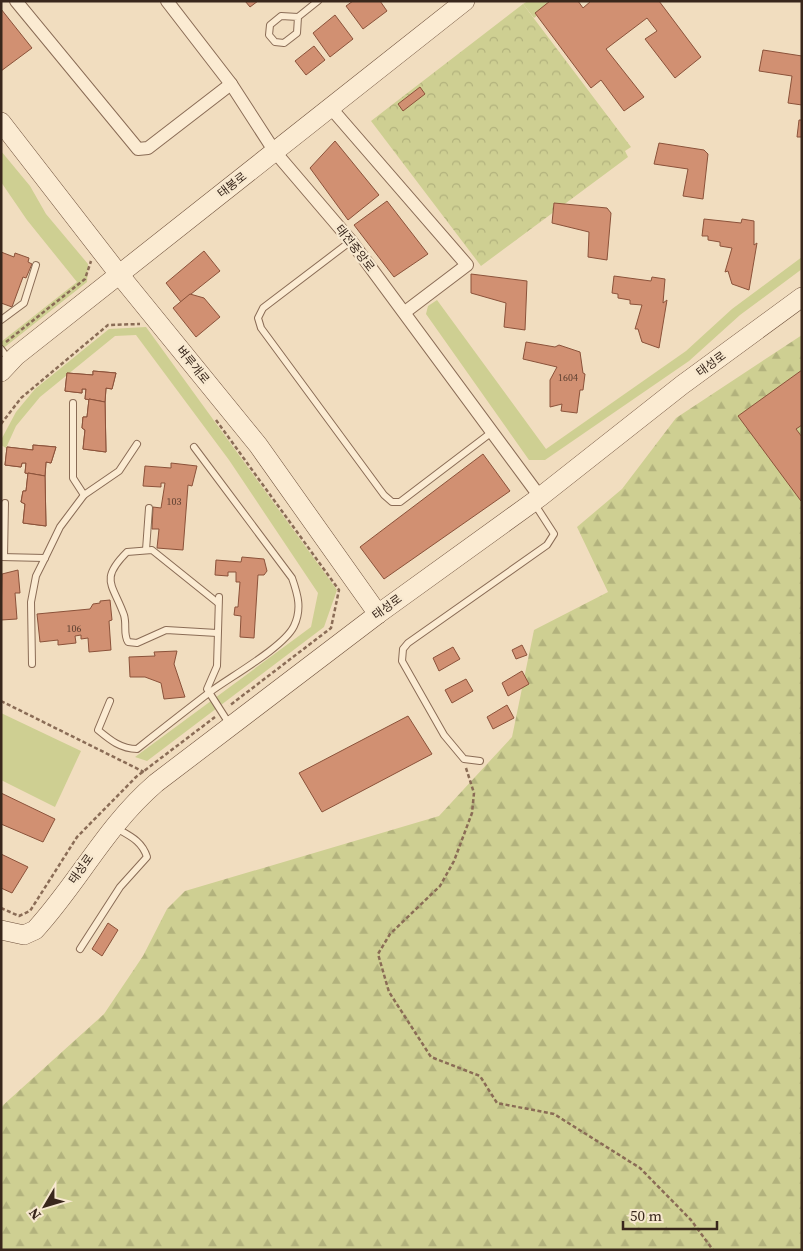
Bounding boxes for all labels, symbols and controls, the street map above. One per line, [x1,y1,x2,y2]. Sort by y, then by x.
street label: 태봉로 [214,168,250,202]
street label: 태전중앙로 [332,221,378,275]
street label: 벼루개로 [173,343,213,387]
street label: 태성로 [693,348,729,380]
house number: 1604 [558,371,578,384]
house number: 103 [167,495,182,508]
street label: 태성로 [369,591,405,623]
house number: 106 [67,622,82,635]
street label: 태성로 [65,851,97,887]
north arrow [20,1181,70,1231]
scale bar [623,1198,717,1230]
text: N [24,1204,46,1224]
text: 50 m [630,1205,662,1226]

